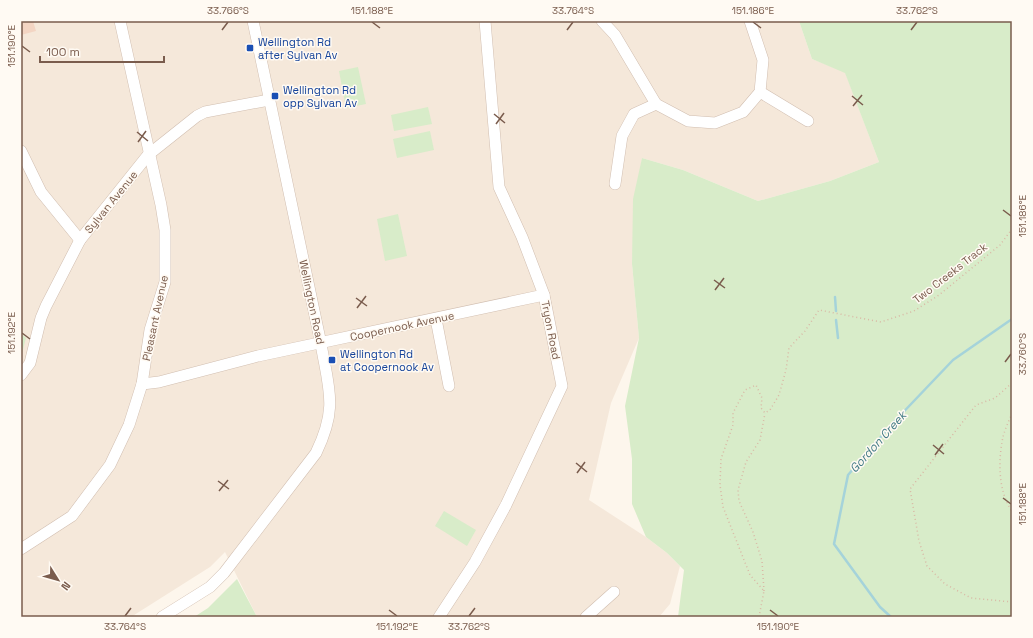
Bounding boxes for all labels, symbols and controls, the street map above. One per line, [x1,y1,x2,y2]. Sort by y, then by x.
text: 33.766°S [207,4,249,17]
text: 151.188°E [351,4,394,17]
text: 33.764°S [552,4,594,17]
text: 151.186°E [732,4,775,17]
text: 33.762°S [896,4,938,17]
text: 151.190°E [5,24,18,67]
place label: Wellington Rd after Sylvan Av [258,35,337,62]
scale bar [40,38,164,64]
marker: Wellington Rd after Sylvan Av [245,43,255,53]
text: 100 m [46,44,80,60]
place label: Wellington Rd opp Sylvan Av [283,83,357,110]
marker: Wellington Rd opp Sylvan Av [270,91,280,101]
street label: Sylvan Avenue [81,168,141,236]
text: 151.186°E [1016,194,1029,237]
street label: Two Creeks Track [910,240,990,306]
street label: Wellington Road [296,258,328,346]
street label: Pleasant Avenue [139,274,171,362]
street label: Tryon Road [538,299,564,361]
street label: Coopernook Avenue [349,308,455,344]
text: 151.192°E [5,312,18,354]
text: 33.760°S [1016,333,1029,375]
place label: Wellington Rd at Coopernook Av [340,347,434,374]
marker: Wellington Rd at Coopernook Av [327,355,337,365]
water label: Gordon Creek [846,407,911,476]
text: 151.188°E [1016,482,1029,525]
north arrow [38,560,78,600]
text: N [58,579,74,593]
text: 33.764°S [104,620,146,633]
text: 151.192°E [376,620,418,633]
text: 33.762°S [448,620,490,633]
text: 151.190°E [757,620,800,633]

